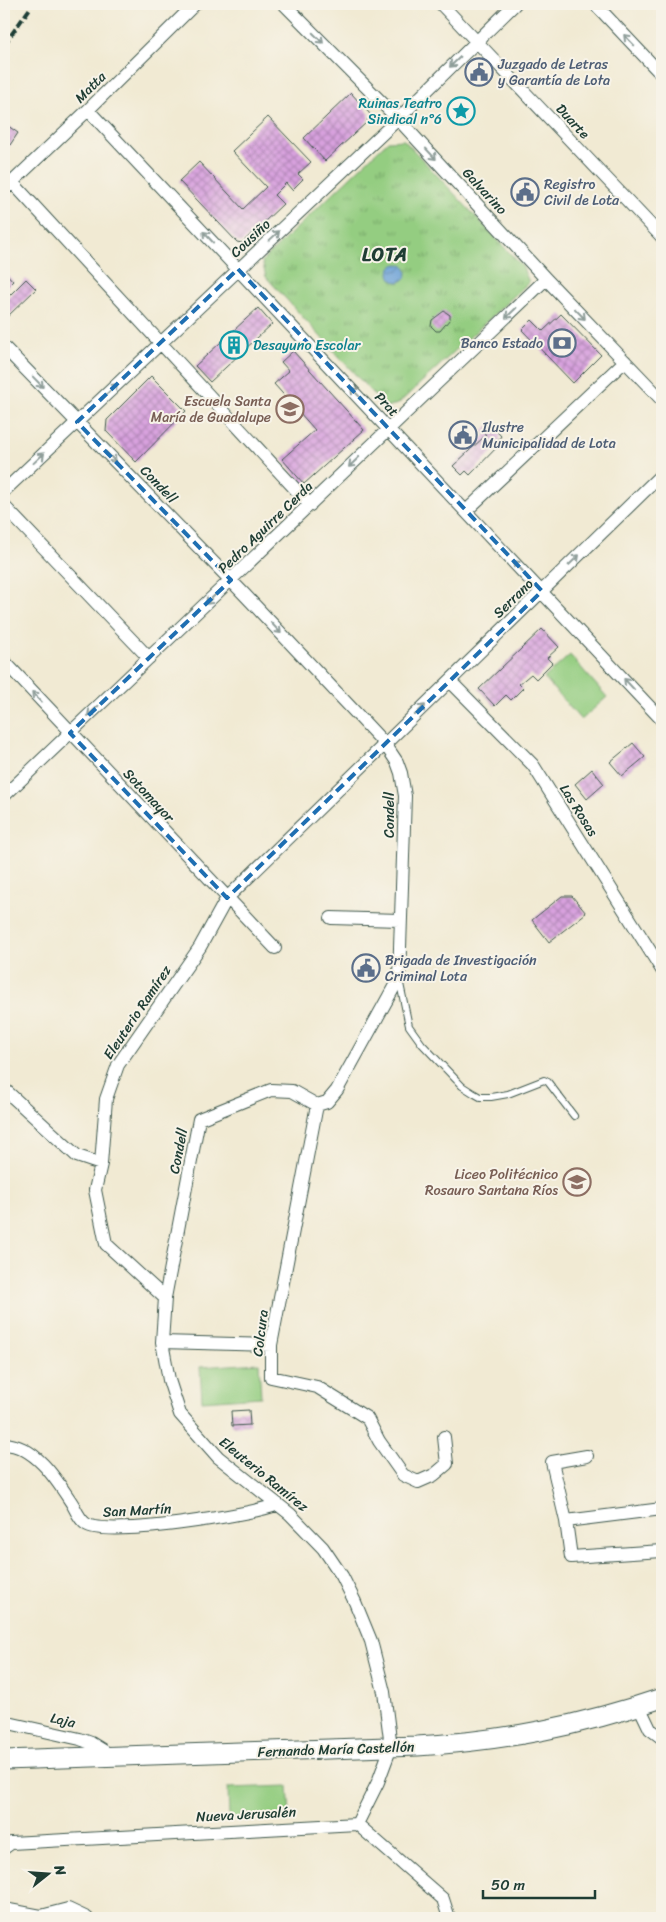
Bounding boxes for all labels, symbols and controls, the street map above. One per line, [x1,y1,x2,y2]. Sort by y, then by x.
one-way arrow [312,32,324,44]
one-way arrow [623,33,635,46]
place label: Juzgado de Letras y Garantía de Lota [497,52,610,93]
one-way arrow [449,56,462,68]
public building icon: Juzgado de Letras y Garantía de Lota [464,57,494,87]
street label: Matta [68,65,113,109]
place label: Ruinas Teatro Sindical n°6 [358,91,442,132]
place icon: Ruinas Teatro Sindical n°6 [446,96,476,126]
street label: Duarte [549,98,596,145]
one-way arrow [425,148,437,161]
street label: Galvarino [456,162,513,221]
place label: Registro Civil de Lota [544,172,620,213]
public building icon: Registro Civil de Lota [510,177,540,207]
street label: Cousiño [224,213,277,264]
one-way arrow [267,230,280,242]
one-way arrow [202,231,214,244]
district label: LOTA [362,238,408,271]
one-way arrow [505,307,517,319]
one-way arrow [574,308,586,321]
bank icon: Banco Estado [547,328,577,358]
building icon: Desayuno Escolar [219,330,249,360]
place label: Banco Estado [461,331,543,356]
place label: Desayuno Escolar [253,333,361,358]
one-way arrow [32,376,44,388]
one-way arrow [106,383,119,395]
street label: Prat [368,386,405,423]
one-way arrow [350,387,362,400]
place label: Escuela Santa María de Guadalupe [151,389,272,430]
school or university icon: Escuela Santa María de Guadalupe [275,394,305,424]
place label: Ilustre Municipalidad de Lota [481,415,616,456]
public building icon: Ilustre Municipalidad de Lota [448,420,478,450]
one-way arrow [105,451,117,463]
one-way arrow [33,452,46,464]
one-way arrow [348,456,360,468]
street label: Condell [134,459,184,510]
street label: Pedro Aguirre Cerda [212,475,319,580]
one-way arrow [568,554,580,566]
one-way arrow [512,559,524,572]
street label: Serrano [487,572,540,624]
one-way arrow [205,593,217,605]
one-way arrow [270,622,282,634]
one-way arrow [623,678,635,691]
one-way arrow [31,691,43,704]
one-way arrow [414,704,426,716]
one-way arrow [87,705,100,717]
street label: Sotomayor [117,762,181,829]
street label: Las Rosas [553,779,605,842]
street label: Condell [377,791,402,838]
place label: Brigada de Investigación Criminal Lota [385,948,537,989]
public building icon: Brigada de Investigación Criminal Lota [351,953,381,983]
street label: Eleuterio Ramírez [96,960,179,1065]
street label: Condell [162,1125,195,1176]
place label: Liceo Politécnico Rosauro Santana Ríos [425,1162,558,1203]
school or university icon: Liceo Politécnico Rosauro Santana Ríos [562,1167,592,1197]
street label: Colcura [245,1308,276,1358]
street label: Eleuterio Ramírez [213,1430,314,1519]
street label: San Martín [102,1496,172,1525]
street label: Laja [48,1705,79,1736]
street label: Fernando María Castellón [257,1734,415,1765]
street label: Nueva Jerusalén [195,1799,297,1830]
north arrow [22,1850,72,1900]
text: N [46,1861,73,1879]
scale bar [483,1867,596,1899]
text: 50 m [491,1872,526,1898]

